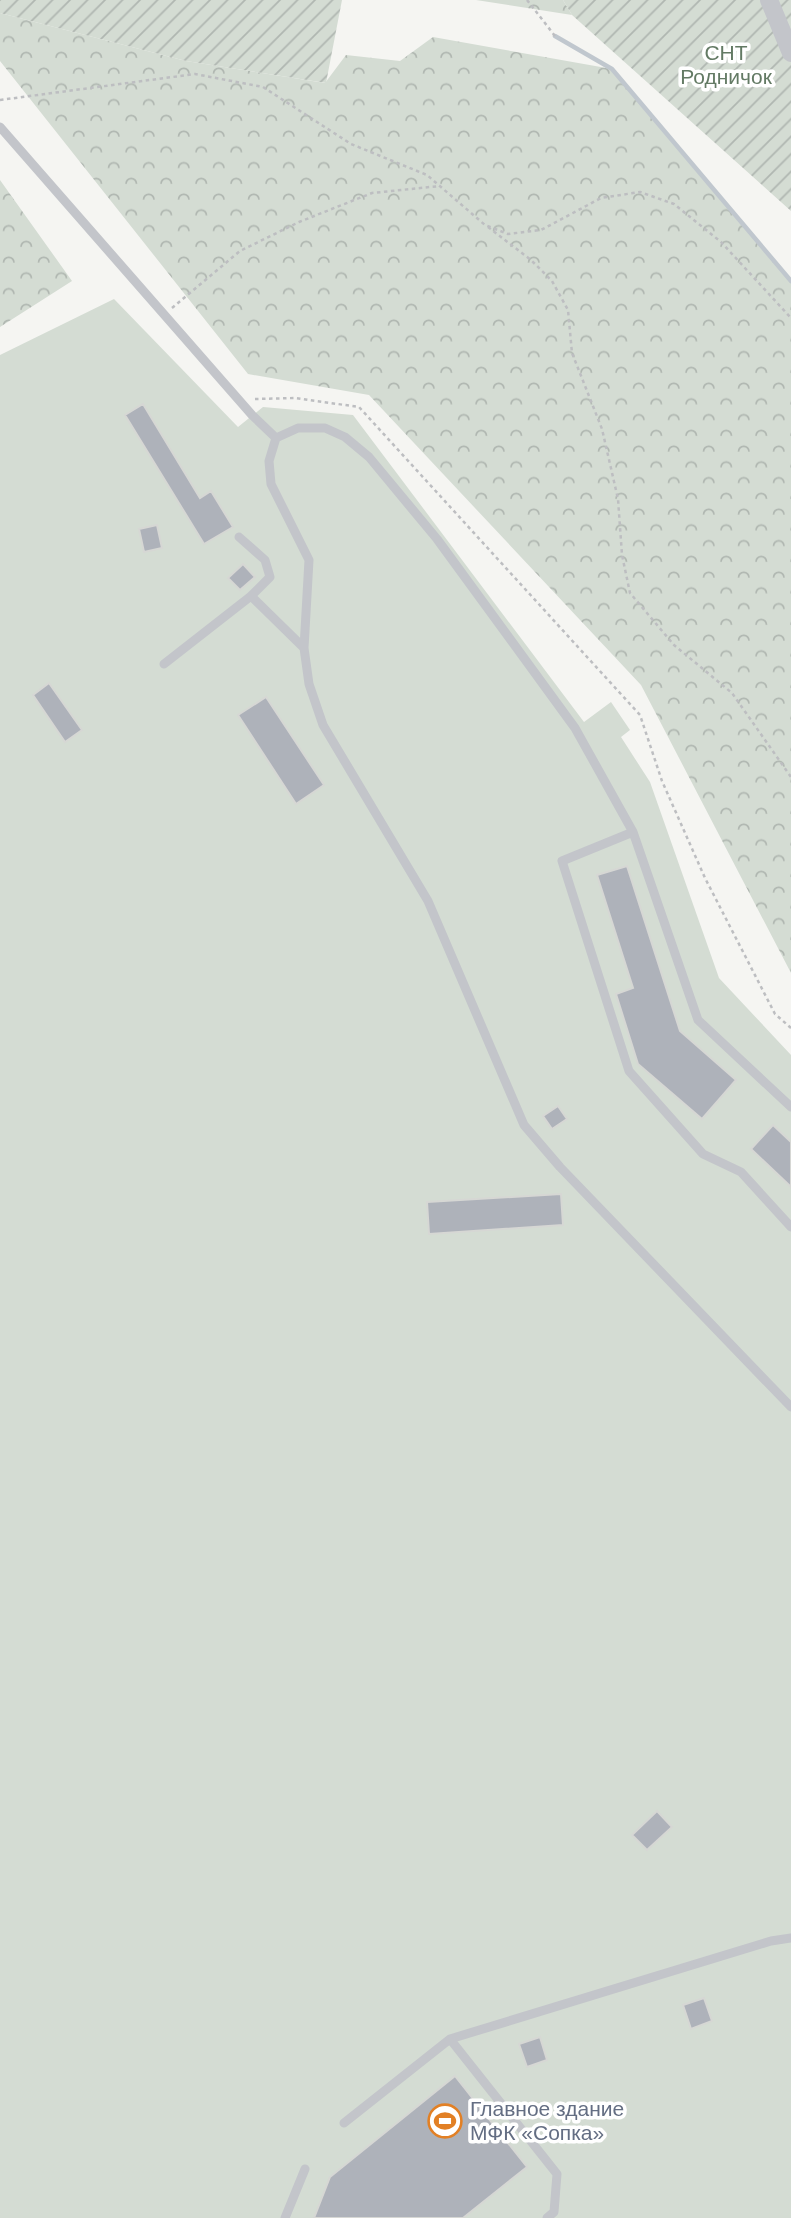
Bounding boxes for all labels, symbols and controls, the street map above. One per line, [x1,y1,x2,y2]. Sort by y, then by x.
park label: СНТ Родничок [680,41,773,88]
place label: Главное здание МФК «Сопка» [470,2097,624,2144]
sports icon: Главное здание МФК «Сопка» [426,2102,464,2140]

